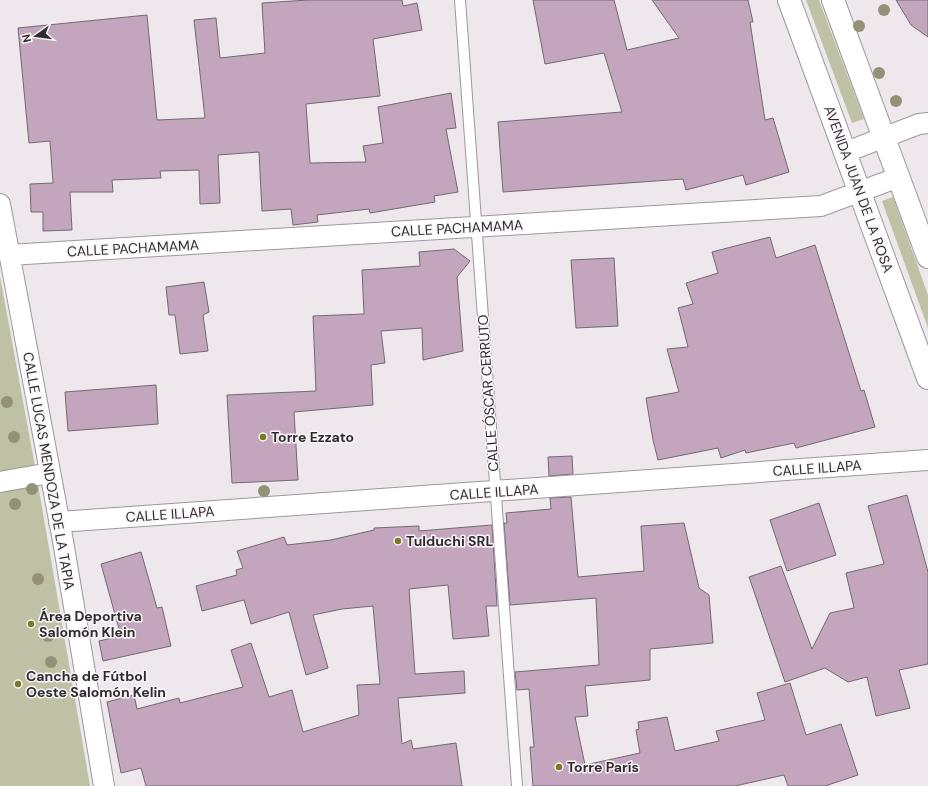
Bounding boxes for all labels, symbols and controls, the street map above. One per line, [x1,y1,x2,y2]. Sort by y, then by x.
north arrow [16,16,56,56]
text: N [19,33,34,44]
street label: AVENIDA JUAN DE LA ROSA [820,103,898,275]
street label: CALLE PACHAMAMA [391,216,523,240]
street label: CALLE PACHAMAMA [67,236,199,260]
street label: CALLE ÓSCAR CERRUTO [474,314,502,472]
street label: CALLE LUCAS MENDOZA DE LA TAPIA [19,351,79,591]
place label: Torre Ezzato [271,428,354,446]
marker: Torre Ezzato [258,432,268,442]
street label: CALLE ILLAPA [772,456,862,480]
street label: CALLE ILLAPA [449,480,539,504]
street label: CALLE ILLAPA [125,502,215,526]
place label: Tulduchi SRL [406,532,493,550]
marker: Tulduchi SRL [393,536,403,546]
place label: Área Deportiva Salomón Klein [39,607,142,641]
marker: Área Deportiva Salomón Klein [26,619,36,629]
place label: Cancha de Fútbol Oeste Salomón Kelin [26,667,166,701]
marker: Cancha de Fútbol Oeste Salomón Kelin [13,679,23,689]
place label: Torre París [567,758,639,776]
marker: Torre París [554,762,564,772]

